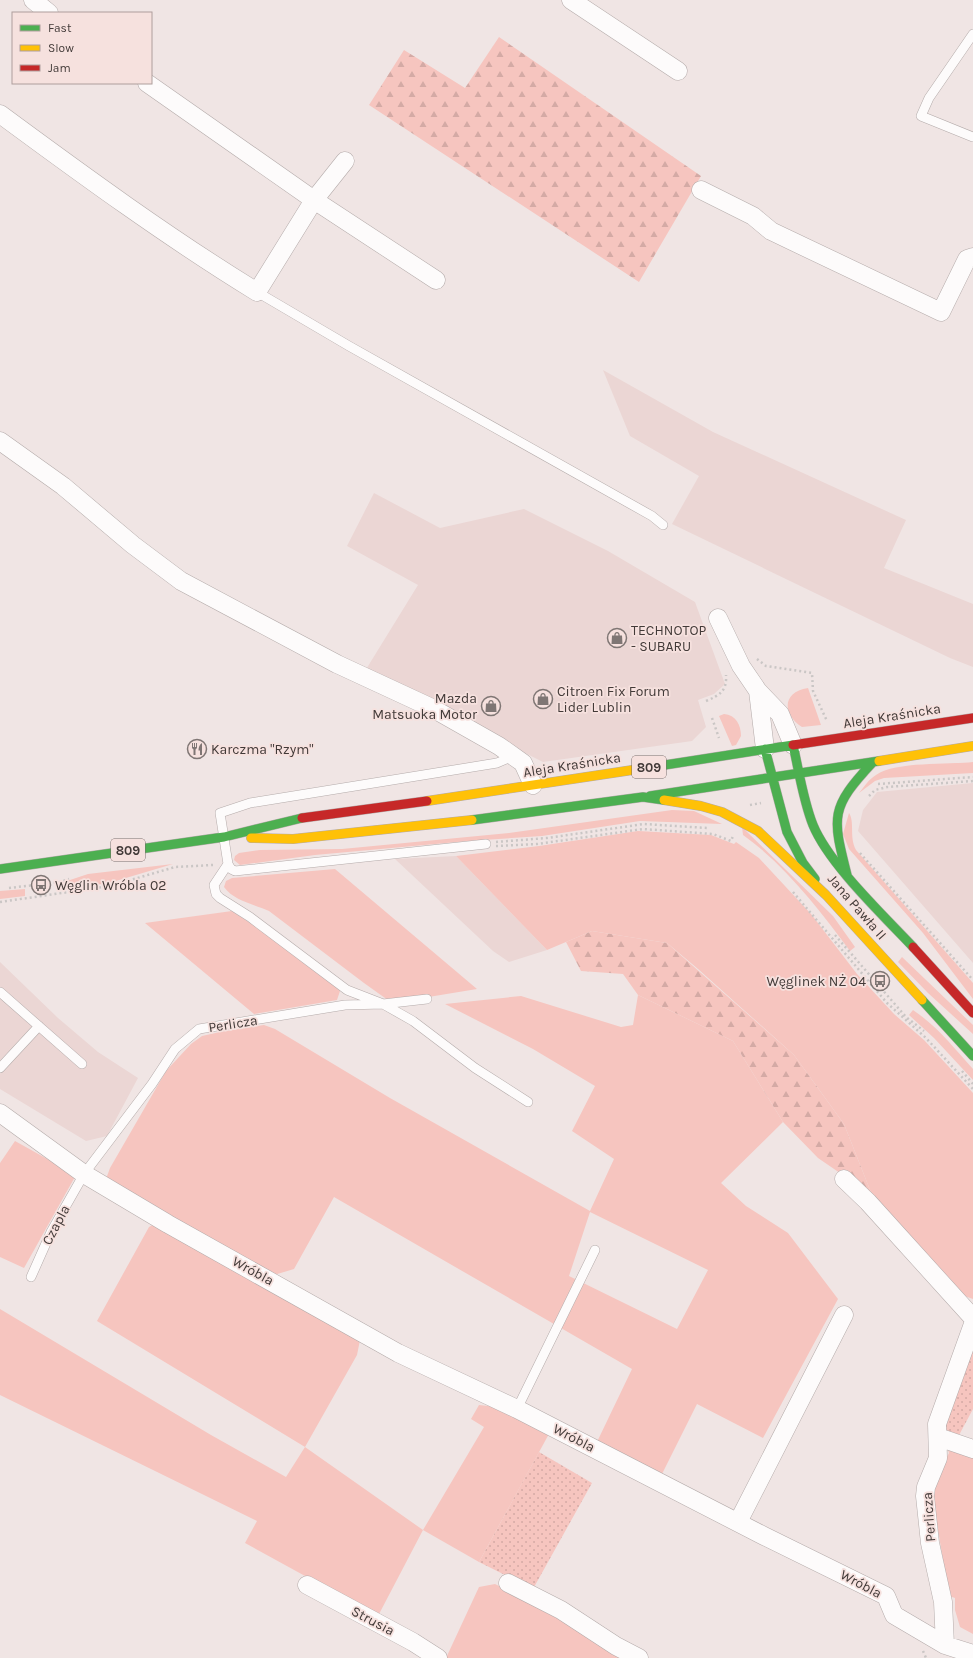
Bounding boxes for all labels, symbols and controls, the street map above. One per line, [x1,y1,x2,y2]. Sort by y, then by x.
legend [12,12,152,84]
text: Fast [48,21,72,35]
text: Slow [48,41,74,55]
text: Jam [48,61,71,75]
place label: TECHNOTOP - SUBARU [631,622,706,655]
shop icon: TECHNOTOP - SUBARU [606,627,628,649]
place label: Citroen Fix Forum Lider Lublin [557,683,670,716]
shop icon: Citroen Fix Forum Lider Lublin [532,688,554,710]
place label: Mazda Matsuoka Motor [372,690,478,723]
shop icon: Mazda Matsuoka Motor [480,695,502,717]
street label: Aleja Kraśnicka [842,700,942,732]
restaurant icon: Karczma "Rzym" [186,738,208,760]
place label: Karczma "Rzym" [211,741,314,758]
street label: Aleja Kraśnicka [522,749,622,781]
road number: 809 [632,756,666,778]
road number: 809 [111,839,145,861]
street label: Jana Pawła II [824,871,890,943]
bus stop icon: Węglin Wróbla 02 [30,874,52,896]
place label: Węglin Wróbla 02 [55,877,166,894]
bus stop icon: Węglinek NŻ 04 [869,970,891,992]
place label: Węglinek NŻ 04 [767,973,866,990]
street label: Perlicza [207,1012,259,1036]
street label: Czapla [38,1202,74,1248]
street label: Wróbla [229,1253,277,1289]
street label: Wróbla [550,1420,598,1456]
street label: Perlicza [919,1492,939,1542]
street label: Wróbla [837,1566,885,1602]
street label: Strusia [348,1603,398,1639]

